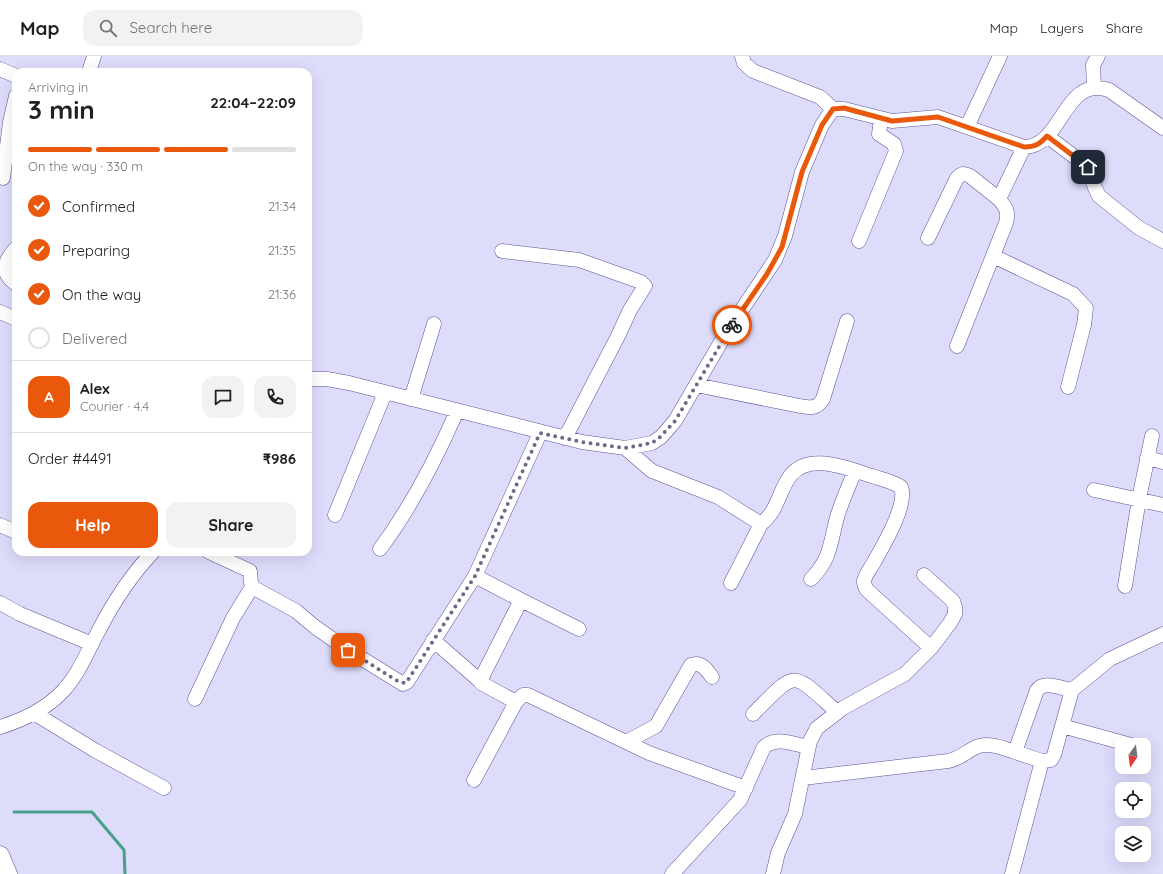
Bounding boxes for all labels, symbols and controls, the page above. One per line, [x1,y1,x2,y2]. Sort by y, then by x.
search box [83,10,363,46]
text: Map [20,16,59,40]
icon: search [97,17,119,39]
text: Search here [129,18,212,37]
text: Map [989,19,1018,37]
text: Layers [1040,19,1084,37]
text: Share [1106,19,1143,37]
text: Arriving in [28,79,88,95]
text: 3 min [28,93,95,126]
text: 22:04–22:09 [210,93,296,112]
pin [1071,150,1105,184]
icon: home [1077,156,1099,178]
text: On the way · 330 m [28,158,143,174]
icon: check [28,195,50,217]
text: Confirmed [62,197,135,216]
text: 21:34 [268,198,296,214]
icon: check [28,239,50,261]
text: Preparing [62,241,130,260]
text: 21:35 [268,242,296,258]
icon: check [28,283,50,305]
text: On the way [62,285,141,304]
text: 21:36 [268,286,296,302]
courier [712,305,752,345]
icon: bike [721,314,743,336]
text: Delivered [62,329,127,348]
button: chat [202,376,244,418]
button: phone [254,376,296,418]
text: Alex [80,379,110,398]
text: A [44,387,54,406]
text: Courier · 4.4 [80,398,149,414]
text: Order #4491 [28,449,112,468]
text: ₹986 [263,449,296,468]
button: Help [28,502,158,548]
button: Share [166,502,296,548]
pin [331,633,365,667]
icon: bag [337,639,359,661]
north arrow [1115,738,1151,774]
map controls [1115,738,1151,862]
button: locate [1115,782,1151,818]
button: layers [1115,826,1151,862]

